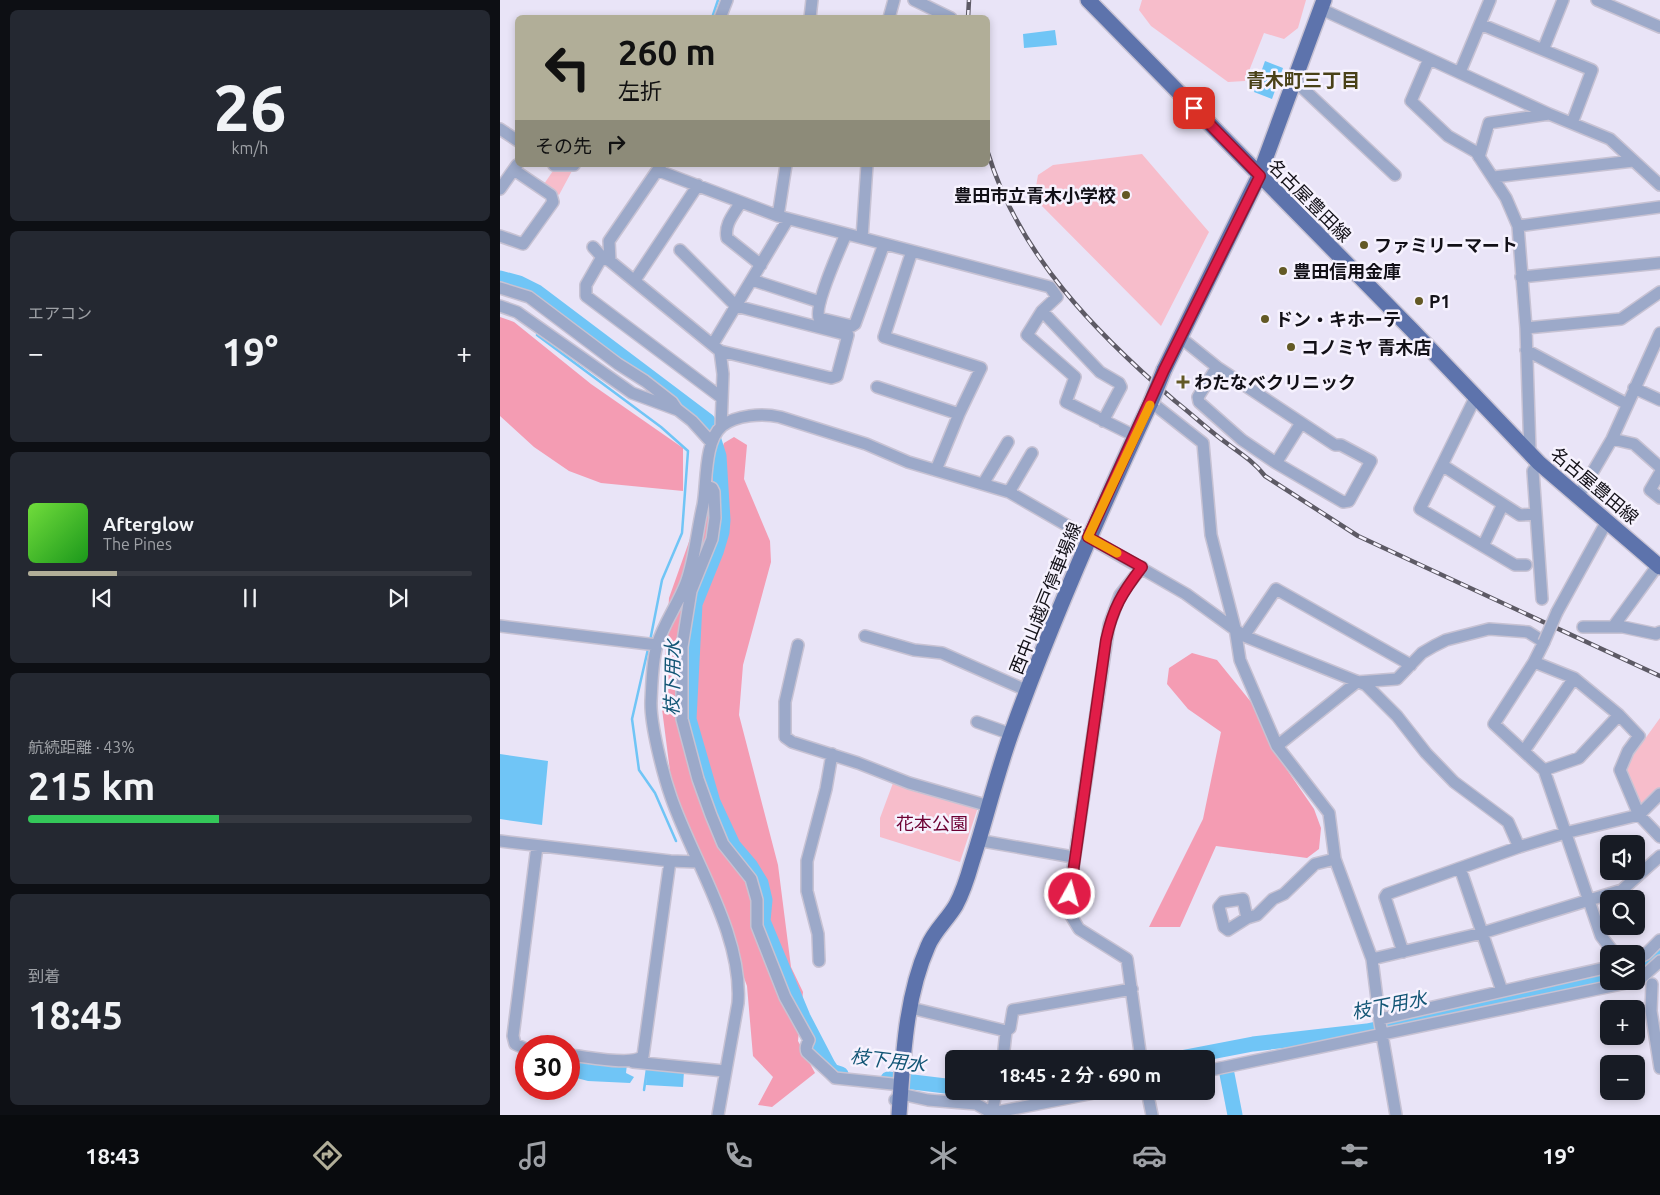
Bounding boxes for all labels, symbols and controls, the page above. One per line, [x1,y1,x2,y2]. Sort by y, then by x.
text: 260 m [618,32,716,72]
icon: left [535,35,600,100]
district label: 青木町三丁目 [1246,69,1360,91]
text: 26 [213,70,287,143]
text: 左折 [618,78,662,103]
pin [1173,87,1215,129]
icon: arrive [1180,94,1208,122]
icon: right [602,130,630,158]
text: その先 [535,135,592,157]
text: km/h [232,139,268,157]
street label: 名古屋豊田線 [1265,155,1355,245]
place label: 豊田市立青木小学校 [954,185,1116,205]
marker: 豊田市立青木小学校 [1120,189,1132,201]
place label: ファミリーマート [1374,235,1518,255]
marker: ファミリーマート [1358,239,1370,251]
place label: 豊田信用金庫 [1293,261,1401,281]
marker: 豊田信用金庫 [1277,265,1289,277]
place label: P1 [1429,291,1451,311]
marker: P1 [1413,295,1425,307]
text: エアコン [28,304,92,322]
place label: ドン・キホーテ [1275,309,1401,329]
marker: ドン・キホーテ [1259,313,1271,325]
text: 19° [222,331,278,373]
text: − [28,337,44,368]
text: + [456,337,472,368]
place label: コノミヤ 青木店 [1301,337,1431,357]
marker: コノミヤ 青木店 [1285,341,1297,353]
place label: わたなべクリニック [1194,372,1356,392]
marker: わたなべクリニック [1176,375,1190,389]
street label: 名古屋豊田線 [1547,443,1643,527]
text: Afterglow [103,513,194,535]
street label: 西中山越戸停車場線 [1005,519,1085,677]
text: The Pines [103,535,172,553]
icon: previous [88,584,116,612]
icon: pause [236,584,264,612]
icon: next [384,584,412,612]
water label: 枝下用水 [660,638,684,716]
text: 航続距離 · 43% [28,738,135,756]
text: 215 km [28,765,155,807]
park label: 花本公園 [896,813,968,833]
map controls [1600,835,1645,1100]
button: sound [1600,835,1645,880]
position arrow [1043,867,1095,919]
button: search [1600,890,1645,935]
button: layers [1600,945,1645,990]
text: 到着 [28,967,60,985]
water label: 枝下用水 [1350,987,1430,1023]
text: 18:45 [28,994,123,1036]
button: + [1600,1000,1645,1045]
speed limit sign: 30 [515,1035,580,1100]
water label: 枝下用水 [849,1044,929,1076]
button: − [1600,1055,1645,1100]
text: 18:45 · 2 分 · 690 m [999,1064,1161,1086]
icon: directions [310,1138,345,1173]
icon: music [516,1138,551,1173]
icon: phone [721,1138,756,1173]
icon: climate [926,1138,961,1173]
icon: car [1132,1138,1167,1173]
icon: filters [1337,1138,1372,1173]
text: 18:43 [85,1143,140,1168]
text: 19° [1542,1143,1575,1168]

